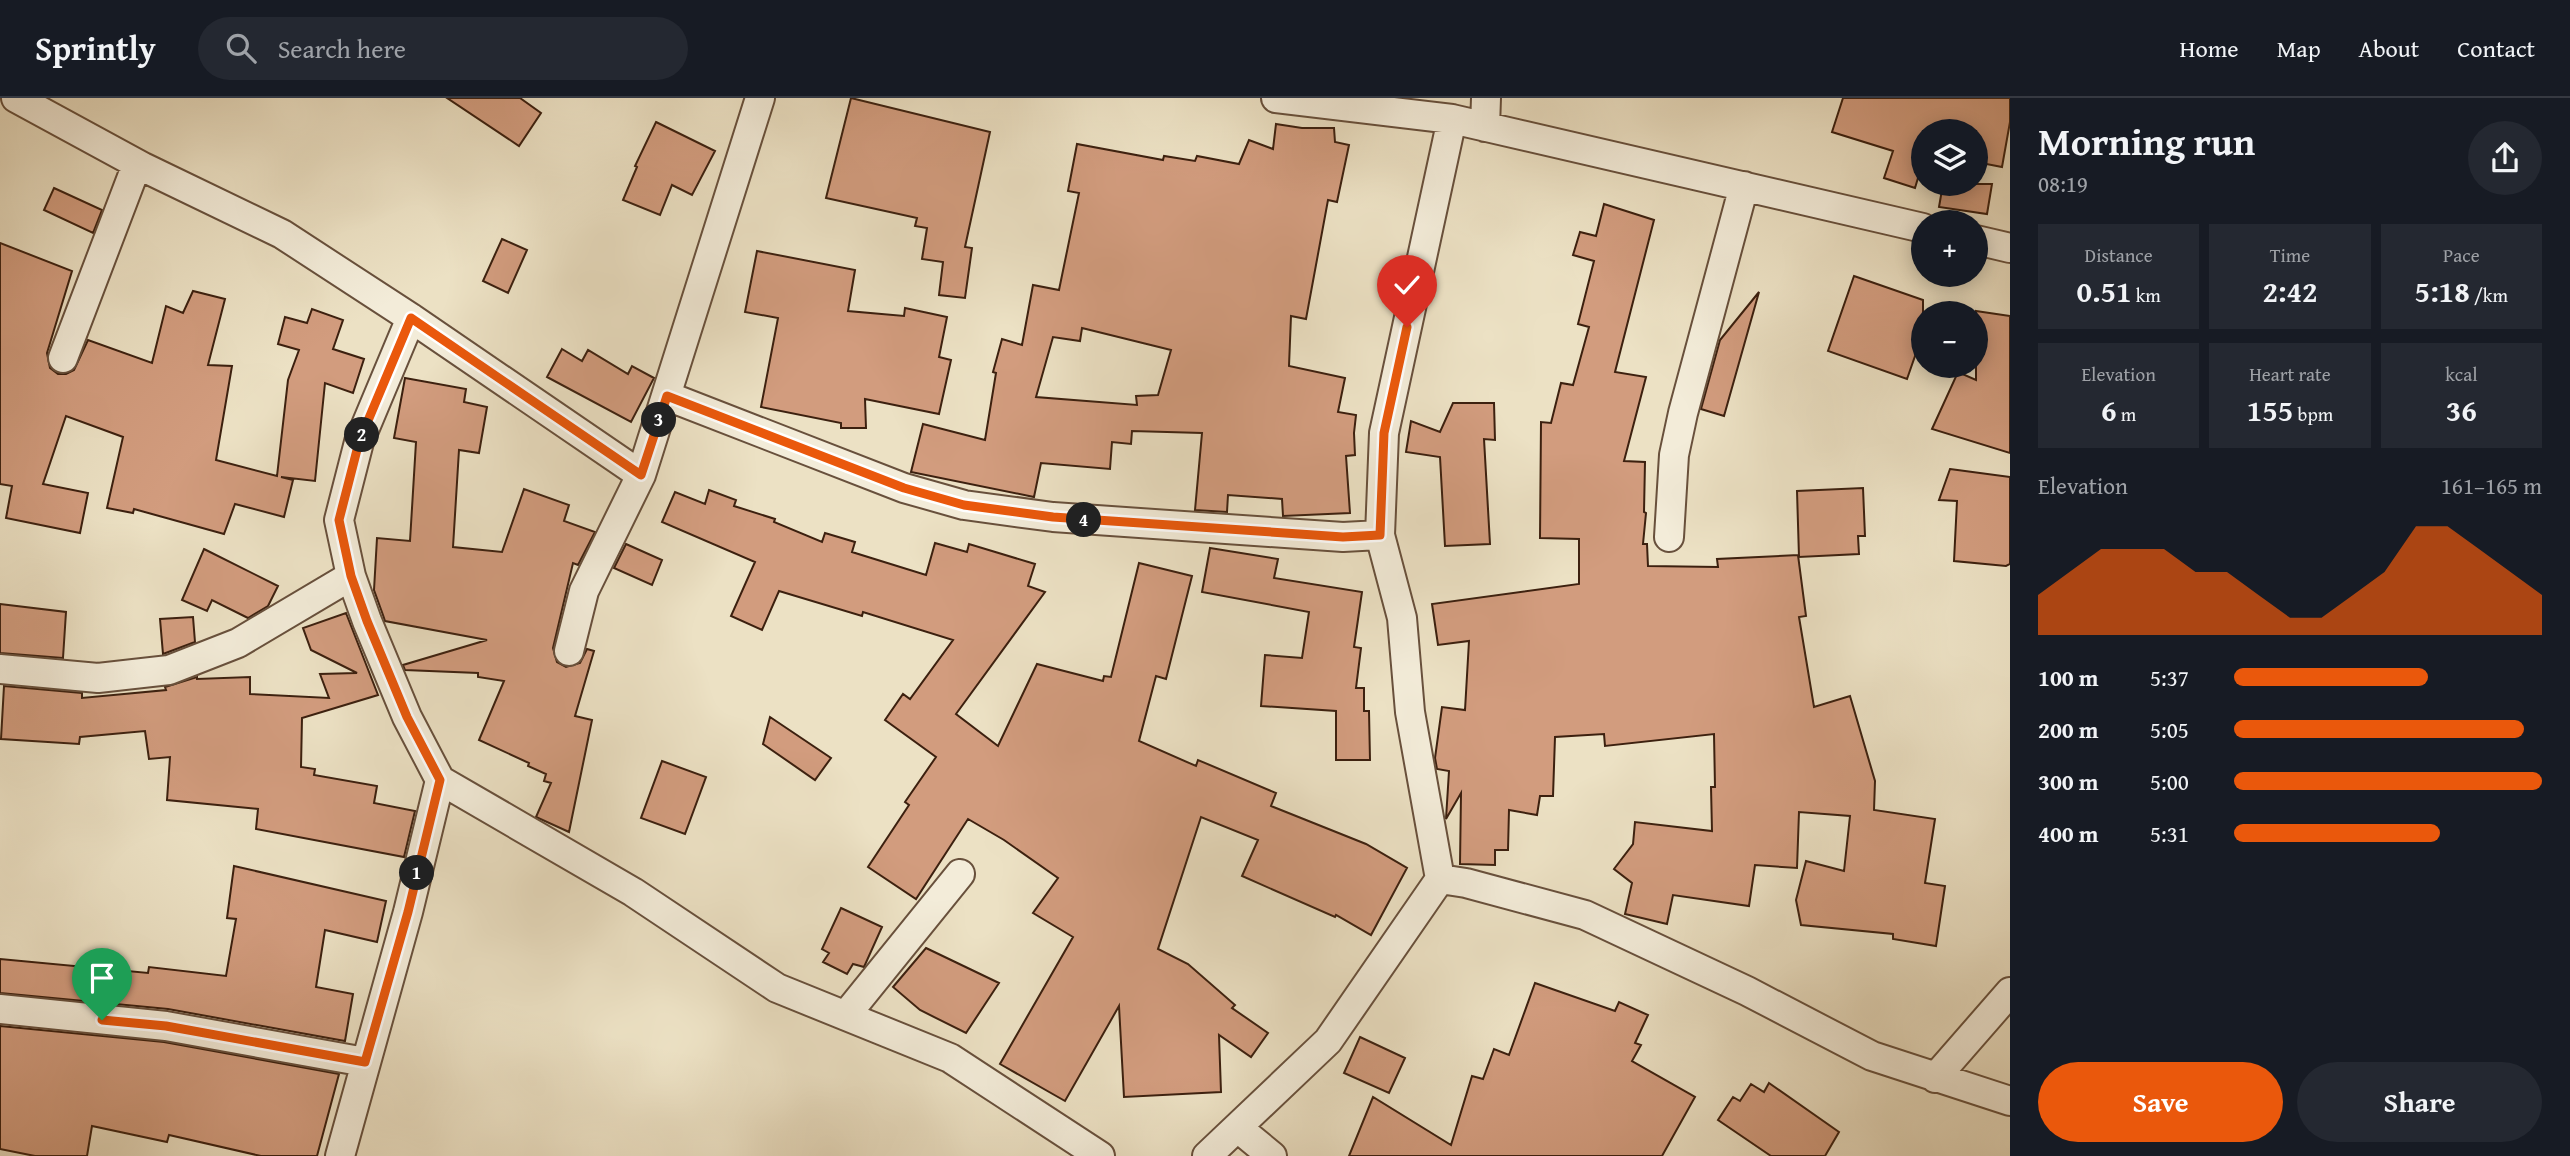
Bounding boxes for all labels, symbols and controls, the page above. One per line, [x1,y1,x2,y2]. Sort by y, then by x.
search box [198,17,688,80]
text: Sprintly [35,24,156,72]
icon: search [222,29,260,67]
text: Search here [278,29,406,68]
text: Home [2180,31,2239,66]
text: Map [2277,31,2321,66]
text: About [2359,31,2419,66]
text: Contact [2457,31,2535,66]
text: Morning run [2038,113,2255,169]
map controls [1911,119,1988,378]
button: layers [1911,119,1988,196]
button: share [2468,121,2542,195]
text: 08:19 [2038,167,2088,200]
button: + [1911,210,1988,287]
text: Distance [2085,241,2153,269]
text: Time [2270,241,2310,269]
text: Pace [2443,241,2480,269]
pin [1377,255,1437,327]
icon: check [1388,266,1426,304]
text: 0.51 [2076,269,2132,313]
text: 2:42 [2262,269,2318,313]
text: 5:18 [2415,269,2470,313]
text: km [2132,281,2161,309]
text: /km [2470,281,2508,309]
button: − [1911,301,1988,378]
text: Elevation [2081,360,2156,388]
text: Heart rate [2249,360,2331,388]
text: kcal [2445,360,2478,388]
text: 6 [2101,388,2117,432]
text: 155 [2247,388,2293,432]
text: 36 [2446,388,2477,432]
text: m [2117,400,2136,428]
text: bpm [2293,400,2333,428]
pin: 3 [642,402,676,438]
text: 3 [654,405,663,433]
pin: 2 [344,418,380,452]
text: 2 [357,420,366,448]
text: Elevation [2038,469,2128,502]
text: 161–165 m [2441,469,2542,502]
pin: 4 [1066,502,1102,538]
text: 4 [1079,505,1088,533]
text: 100 m [2038,661,2099,694]
text: 5:37 [2150,661,2189,694]
text: 200 m [2038,713,2099,746]
text: 5:05 [2150,713,2189,746]
text: 300 m [2038,765,2099,798]
text: 5:00 [2150,765,2189,798]
text: 400 m [2038,817,2099,850]
text: 5:31 [2150,817,2189,850]
pin: 1 [400,856,434,890]
text: 1 [412,858,421,886]
pin [72,948,132,1020]
icon: arrive [83,959,121,997]
button: Save [2038,1062,2283,1142]
button: Share [2297,1062,2542,1142]

